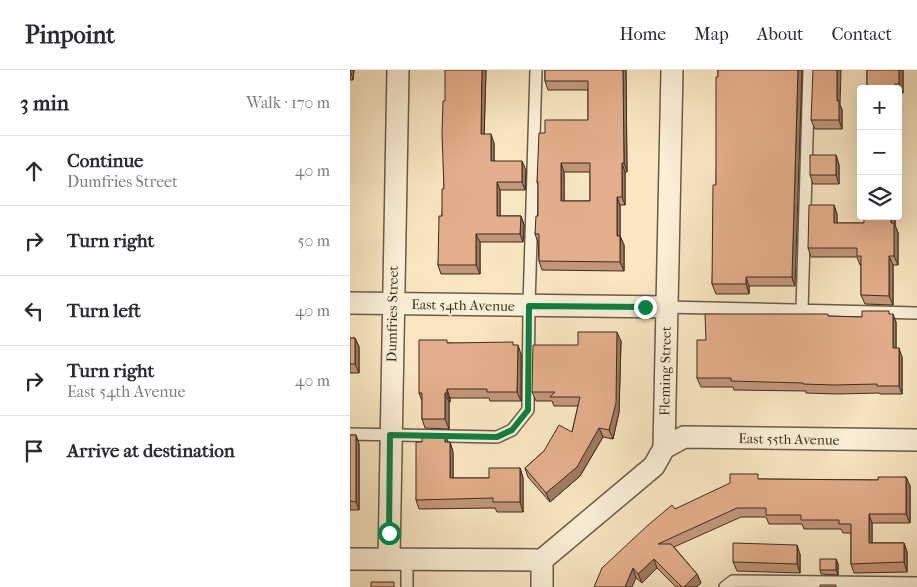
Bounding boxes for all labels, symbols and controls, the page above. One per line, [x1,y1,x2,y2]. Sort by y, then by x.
text: Pinpoint [25,21,115,49]
text: Home [619,24,666,45]
text: Map [694,24,729,45]
text: About [757,24,803,45]
text: Contact [831,24,892,45]
map controls [857,85,902,220]
button: + [857,85,902,130]
text: 3 min [20,91,69,115]
text: Walk · 170 m [246,93,330,112]
button: − [857,130,902,175]
text: Continue [67,150,143,172]
icon: ahead [20,157,48,185]
text: 40 m [295,161,330,180]
text: Dumfries Street [67,172,178,191]
button: layers [857,175,902,220]
icon: right [20,227,48,255]
text: Turn right [67,230,154,252]
text: 50 m [298,231,330,250]
street label: Dumfries Street [383,265,402,363]
street label: East 54th Avenue [411,296,515,315]
route end [634,296,657,319]
icon: left [20,297,48,325]
text: Turn left [67,300,141,322]
text: 40 m [295,301,330,320]
street label: Fleming Street [656,326,675,416]
text: Turn right [67,360,154,382]
icon: right [20,367,48,395]
text: 40 m [295,371,330,390]
text: East 54th Avenue [67,382,185,401]
street label: East 55th Avenue [738,430,840,449]
icon: arrive [20,437,48,465]
text: Arrive at destination [67,440,235,462]
route start [378,522,401,545]

